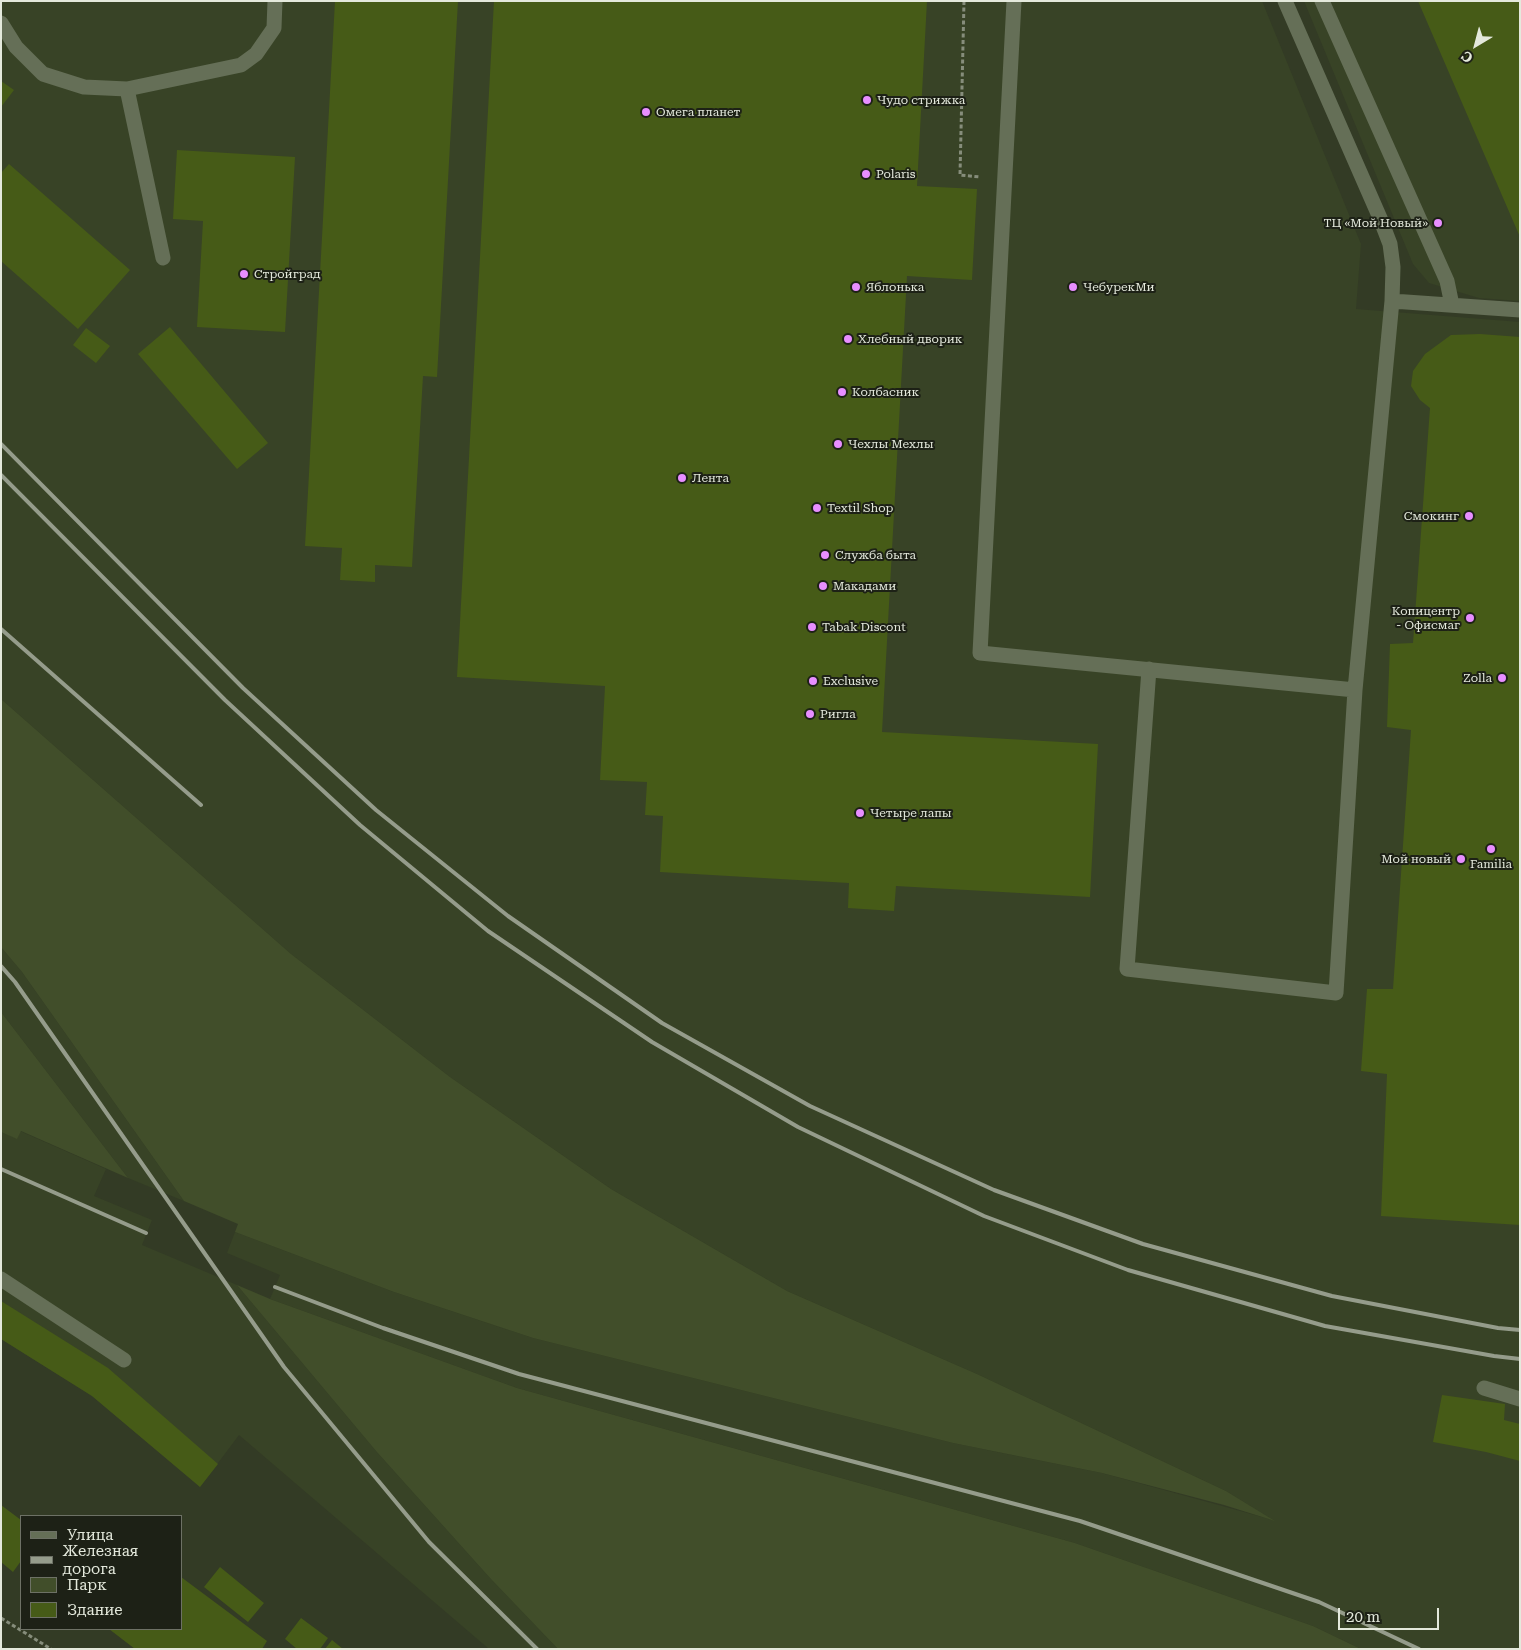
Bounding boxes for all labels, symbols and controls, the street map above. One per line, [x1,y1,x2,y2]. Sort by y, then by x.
north arrow [1451,20,1501,70]
text: С [1458,48,1476,66]
place label: Чудо стрижка [877,93,965,107]
marker: Чудо стрижка [861,94,873,106]
place label: Омега планет [656,105,740,119]
marker: Омега планет [640,106,652,118]
place label: Polaris [876,167,916,181]
marker: Polaris [860,168,872,180]
place label: ТЦ «Мой Новый» [1324,216,1428,230]
marker: ТЦ «Мой Новый» [1432,217,1444,229]
place label: Стройград [254,267,321,281]
marker: Стройград [238,268,250,280]
place label: Яблонька [866,280,924,294]
place label: ЧебурекМи [1083,280,1155,294]
marker: Яблонька [850,281,862,293]
marker: ЧебурекМи [1067,281,1079,293]
place label: Хлебный дворик [858,332,962,346]
marker: Хлебный дворик [842,333,854,345]
place label: Колбасник [852,385,919,399]
marker: Колбасник [836,386,848,398]
place label: Чехлы Мехлы [848,437,934,451]
marker: Чехлы Мехлы [832,438,844,450]
place label: Лента [692,471,729,485]
marker: Лента [676,472,688,484]
place label: Textil Shop [827,501,893,515]
marker: Textil Shop [811,502,823,514]
place label: Смокинг [1404,509,1459,523]
marker: Смокинг [1463,510,1475,522]
place label: Служба быта [835,548,916,562]
marker: Служба быта [819,549,831,561]
place label: Макадами [833,579,896,593]
marker: Макадами [817,580,829,592]
place label: Копицентр - Офисмаг [1392,604,1460,632]
marker: Копицентр - Офисмаг [1464,612,1476,624]
place label: Tabak Discont [822,620,906,634]
marker: Tabak Discont [806,621,818,633]
place label: Zolla [1463,671,1492,685]
marker: Zolla [1496,672,1508,684]
place label: Exclusive [823,674,878,688]
marker: Exclusive [807,675,819,687]
place label: Ригла [820,707,856,721]
marker: Ригла [804,708,816,720]
place label: Четыре лапы [870,806,952,820]
marker: Четыре лапы [854,807,866,819]
marker: Familia [1485,843,1497,855]
place label: Мой новый [1381,852,1451,866]
marker: Мой новый [1455,853,1467,865]
place label: Familia [1470,857,1512,871]
legend [20,1515,182,1630]
text: Улица [67,1526,113,1544]
text: Железная дорога [63,1542,138,1578]
text: Парк [67,1576,107,1594]
scale bar [1341,1598,1442,1630]
text: Здание [67,1601,123,1619]
text: 20 m [1346,1608,1380,1626]

